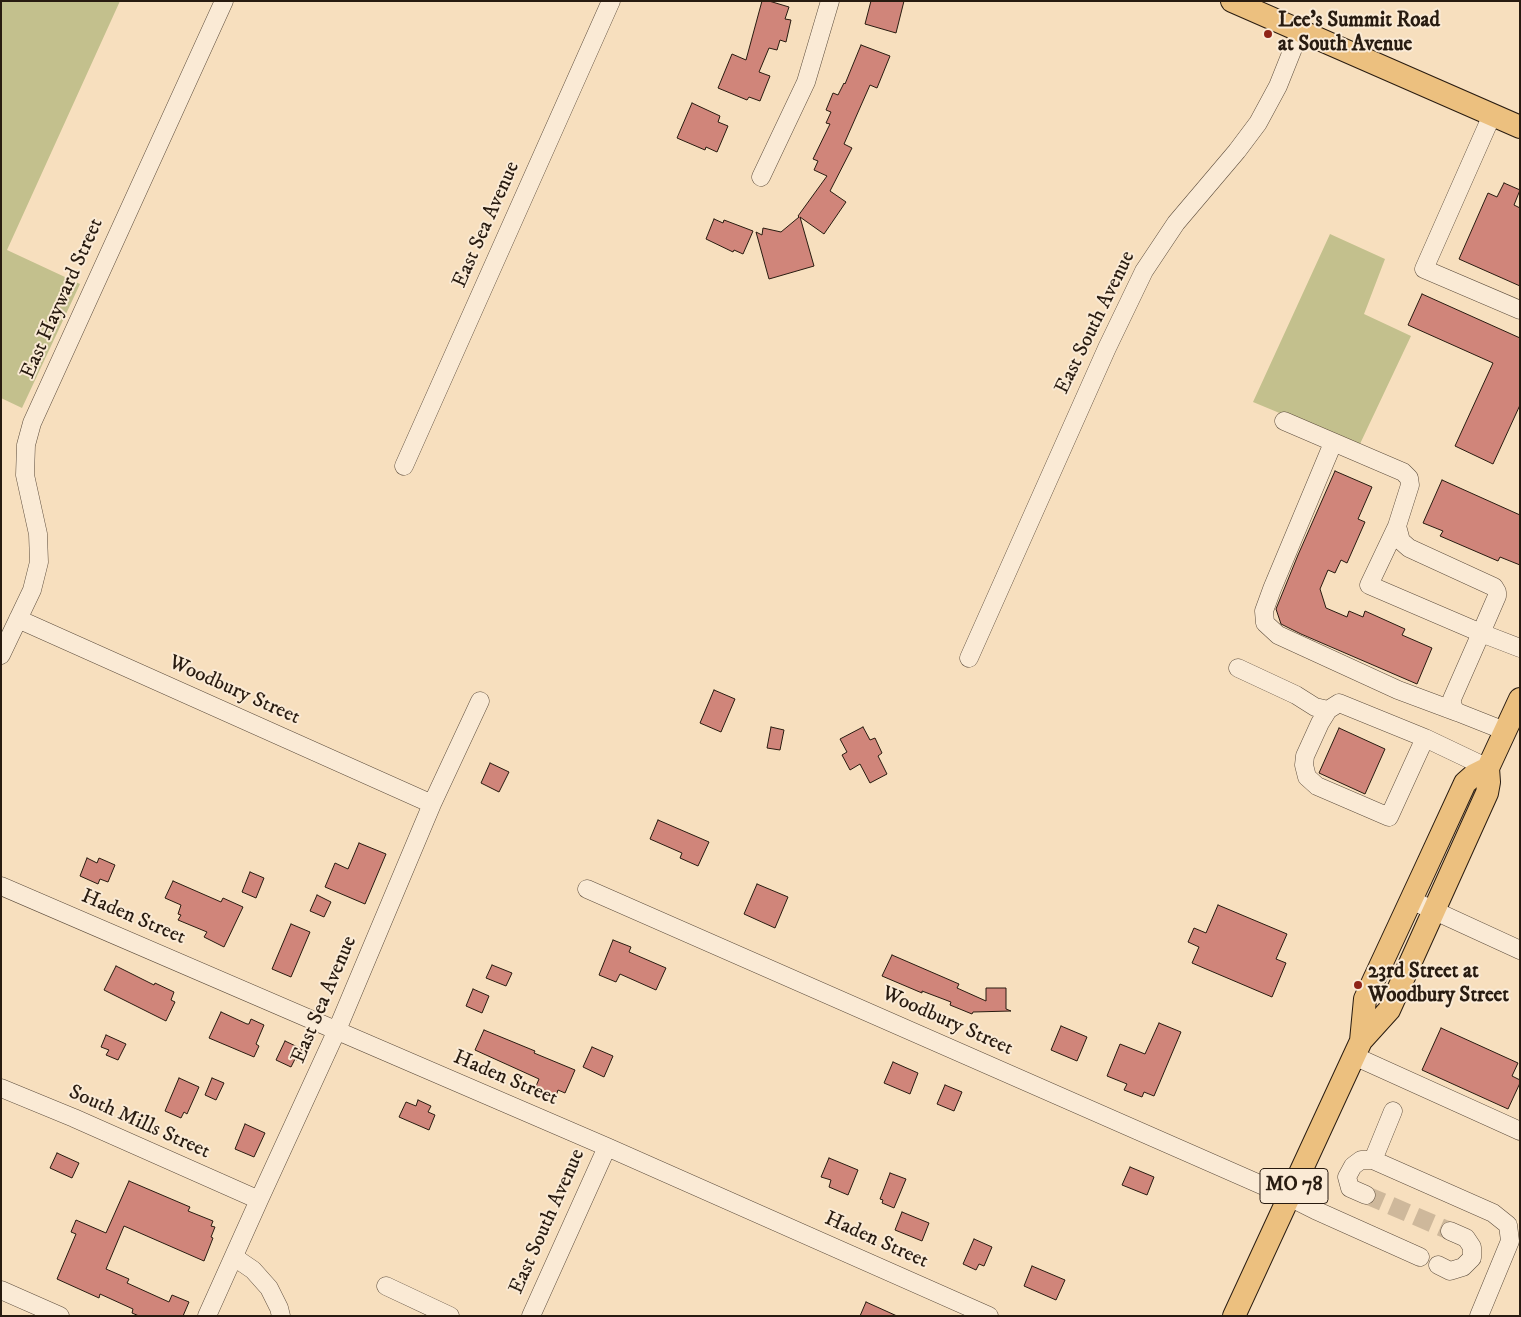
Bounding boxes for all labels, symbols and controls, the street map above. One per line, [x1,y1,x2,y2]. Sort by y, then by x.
place label: Lee's Summit Road at South Avenue [1278,9,1440,59]
marker: Lee's Summit Road at South Avenue [1262,28,1274,40]
street label: East Sea Avenue [448,158,526,292]
street label: East Hayward Street [16,215,110,383]
street label: East South Avenue [1050,247,1142,399]
street label: Woodbury Street [164,651,304,731]
street label: Haden Street [77,885,189,951]
street label: East Sea Avenue [287,933,363,1067]
place label: 23rd Street at Woodbury Street [1368,960,1509,1010]
marker: 23rd Street at Woodbury Street [1352,979,1364,991]
street label: Woodbury Street [877,982,1017,1062]
street label: Haden Street [449,1046,561,1112]
street label: South Mills Street [64,1081,214,1165]
street label: East South Avenue [505,1146,591,1298]
road number: MO 78 [1260,1168,1328,1204]
street label: Haden Street [820,1207,932,1275]

